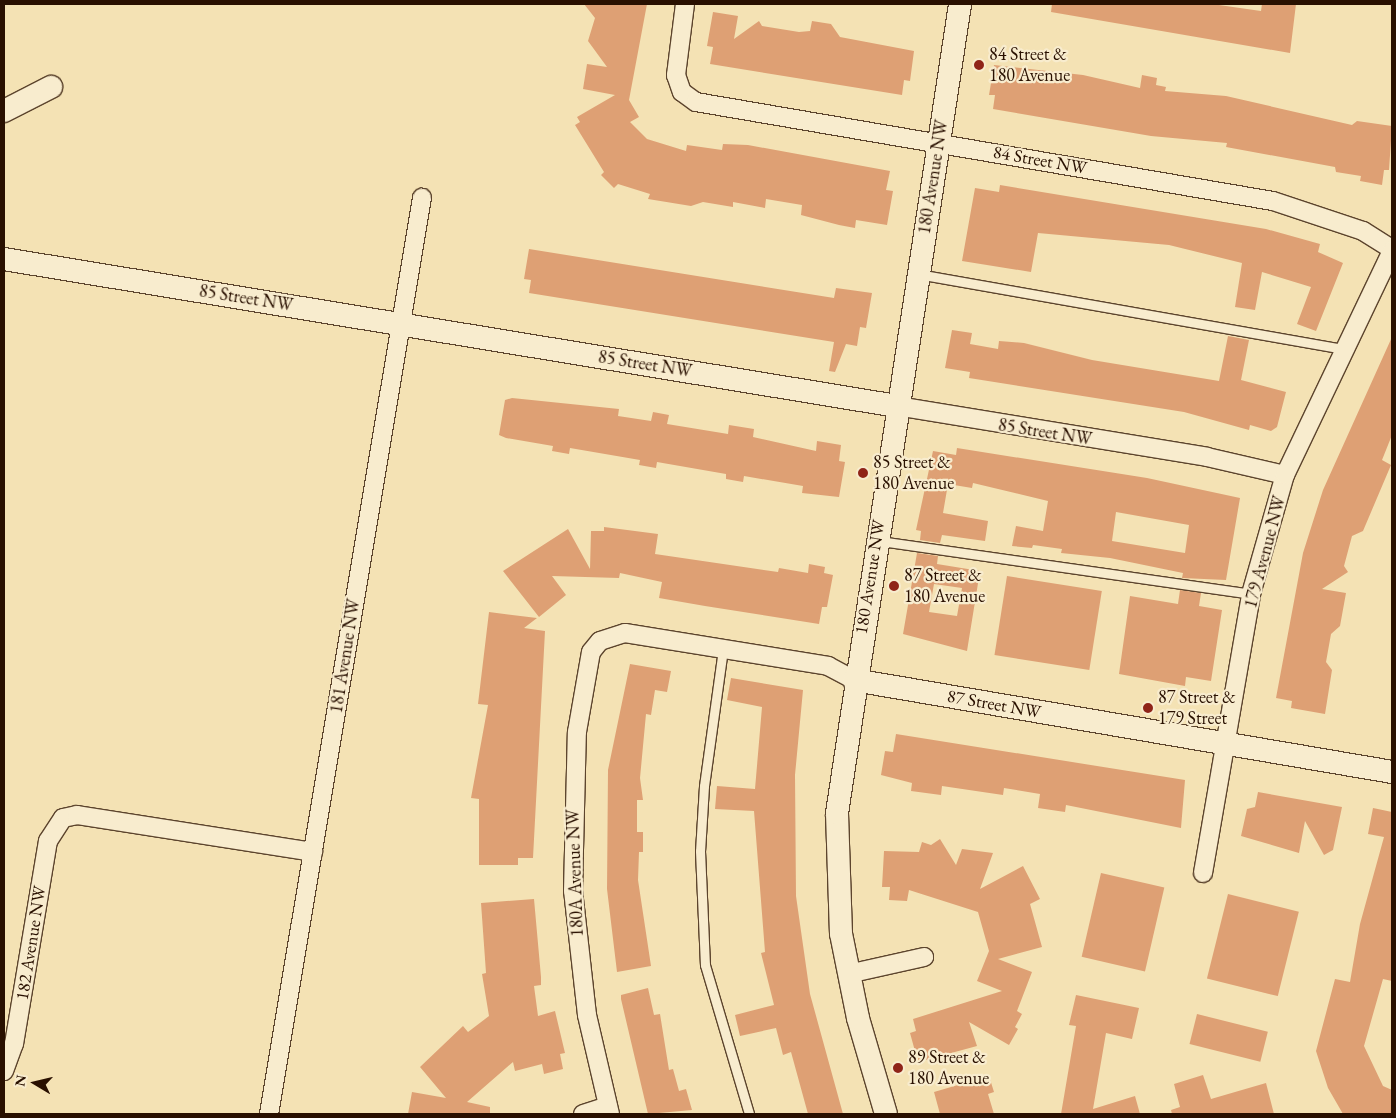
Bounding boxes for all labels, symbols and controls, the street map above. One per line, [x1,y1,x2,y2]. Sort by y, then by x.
place label: 84 Street & 180 Avenue [989,44,1070,86]
marker: 84 Street & 180 Avenue [973,59,985,71]
street label: 180 Avenue NW [913,118,953,236]
street label: 84 Street NW [991,141,1089,179]
street label: 85 Street NW [198,280,294,316]
street label: 85 Street NW [597,346,693,382]
street label: 85 Street NW [997,414,1093,450]
place label: 85 Street & 180 Avenue [873,452,954,494]
marker: 85 Street & 180 Avenue [857,467,869,479]
street label: 179 Avenue NW [1240,493,1290,611]
street label: 180 Avenue NW [850,518,890,636]
place label: 87 Street & 180 Avenue [904,565,985,608]
marker: 87 Street & 180 Avenue [888,580,900,592]
street label: 181 Avenue NW [325,597,365,715]
street label: 87 Street NW [945,685,1043,723]
place label: 87 Street & 179 Street [1158,687,1236,730]
marker: 87 Street & 179 Street [1142,702,1154,714]
street label: 180A Avenue NW [562,809,588,937]
street label: 182 Avenue NW [11,884,51,1002]
place label: 89 Street & 180 Avenue [908,1047,989,1090]
north arrow [10,1058,60,1108]
marker: 89 Street & 180 Avenue [892,1062,904,1074]
text: N [10,1074,30,1088]

